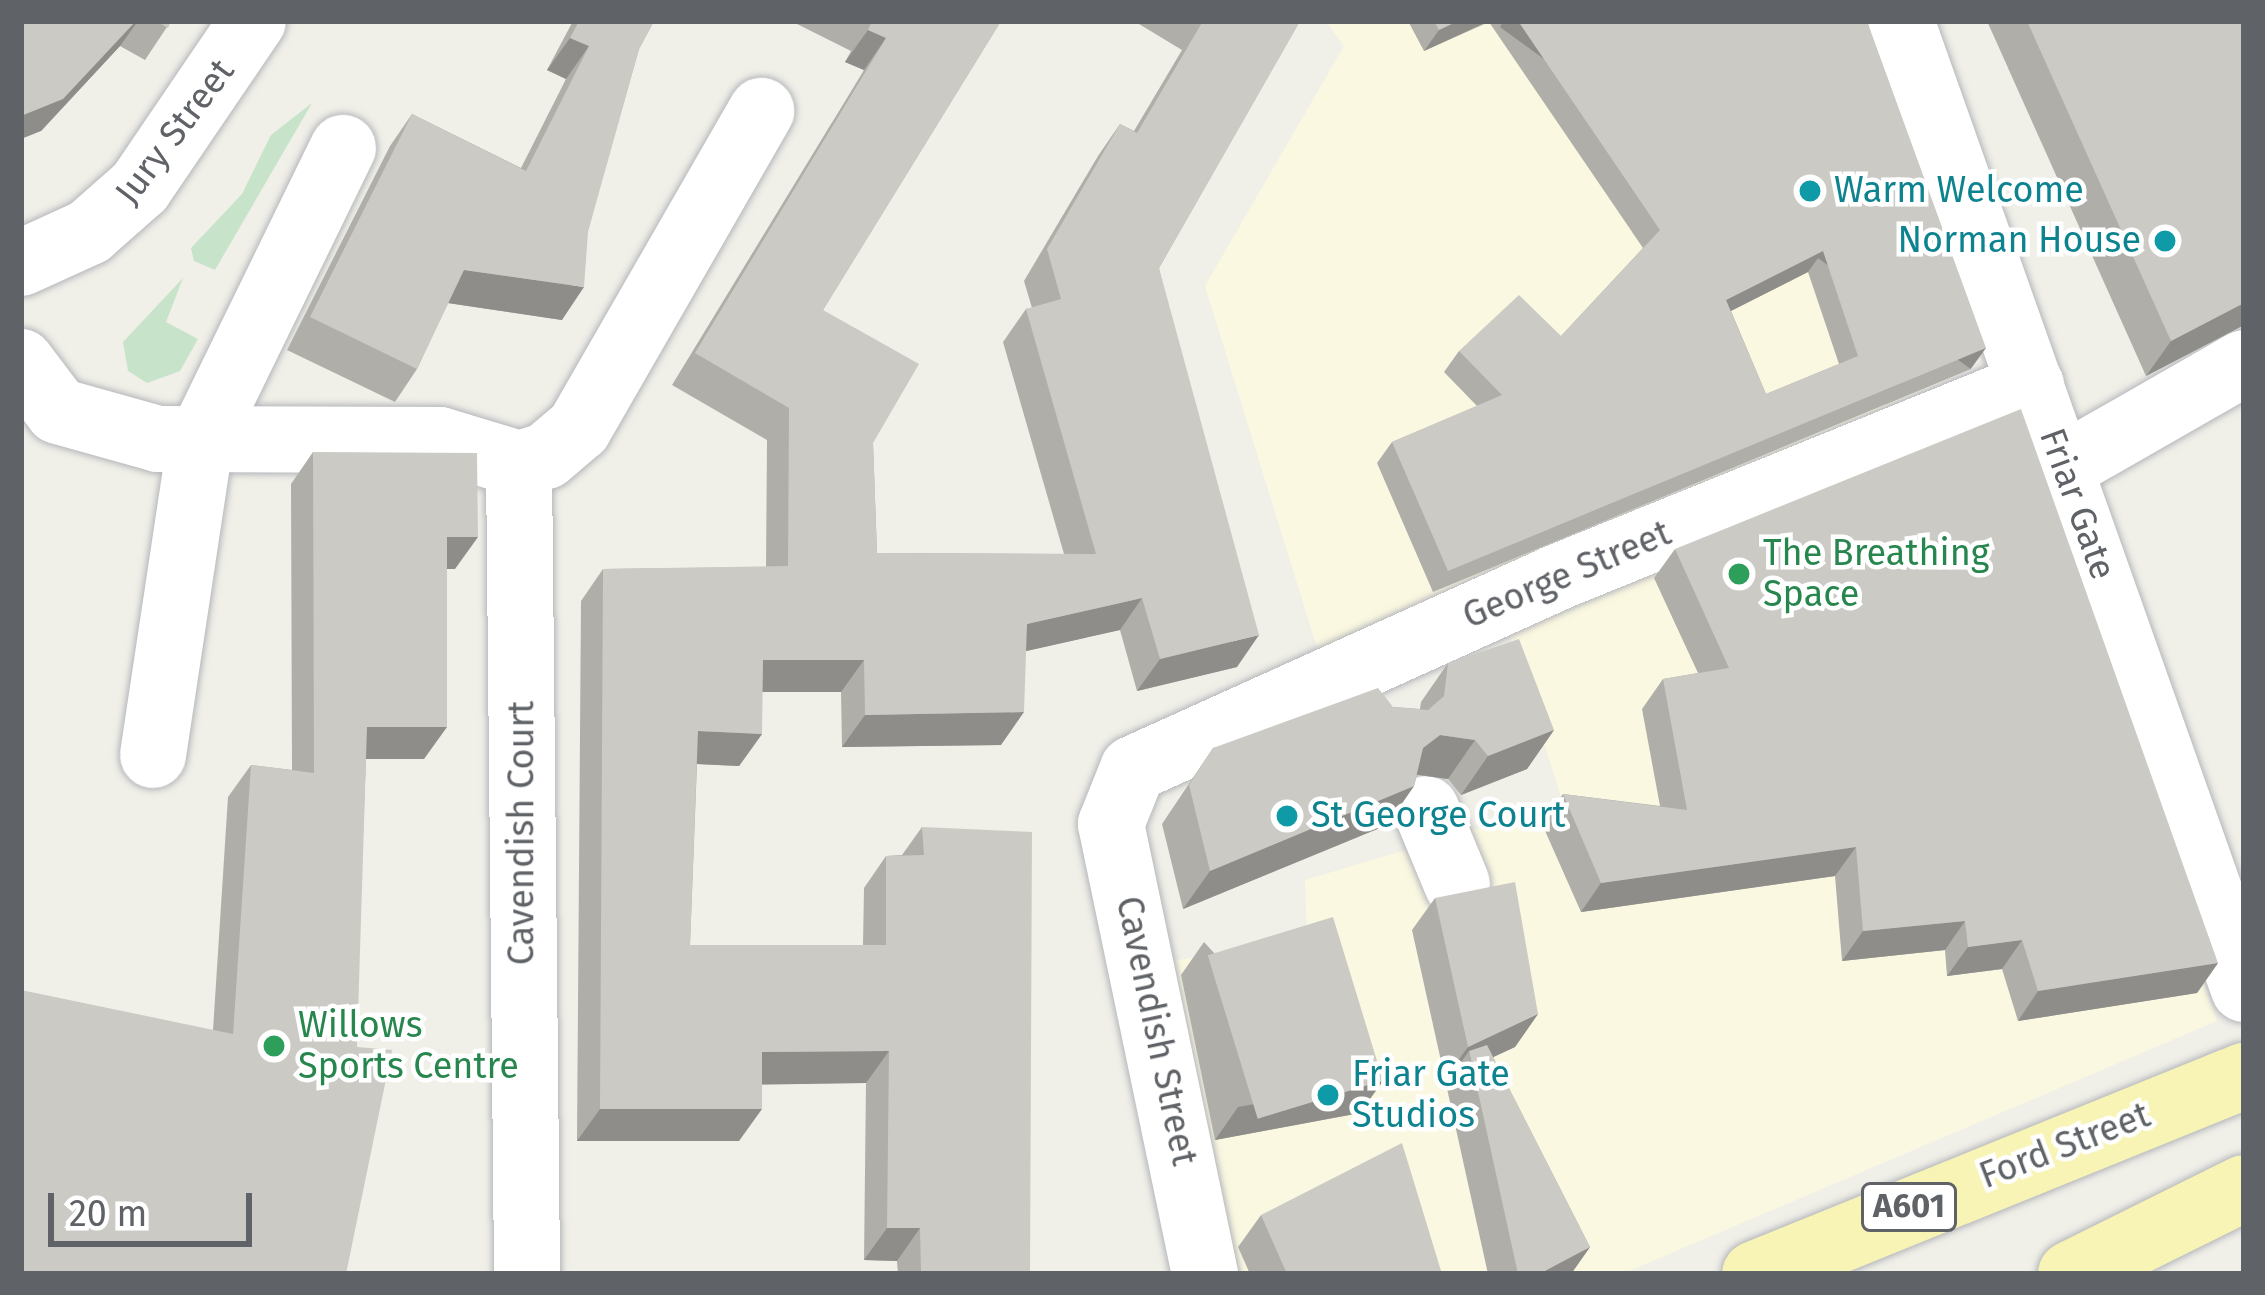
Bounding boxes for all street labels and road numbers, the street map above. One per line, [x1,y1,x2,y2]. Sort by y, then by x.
street label: Jury Street [106,51,244,213]
street label: Friar Gate [2030,422,2124,586]
street label: George Street [1457,512,1677,638]
street label: Cavendish Court [500,701,544,965]
street label: Cavendish Street [1106,893,1206,1169]
street label: Ford Street [1974,1094,2156,1198]
road number: A601 [1861,1180,1957,1234]

